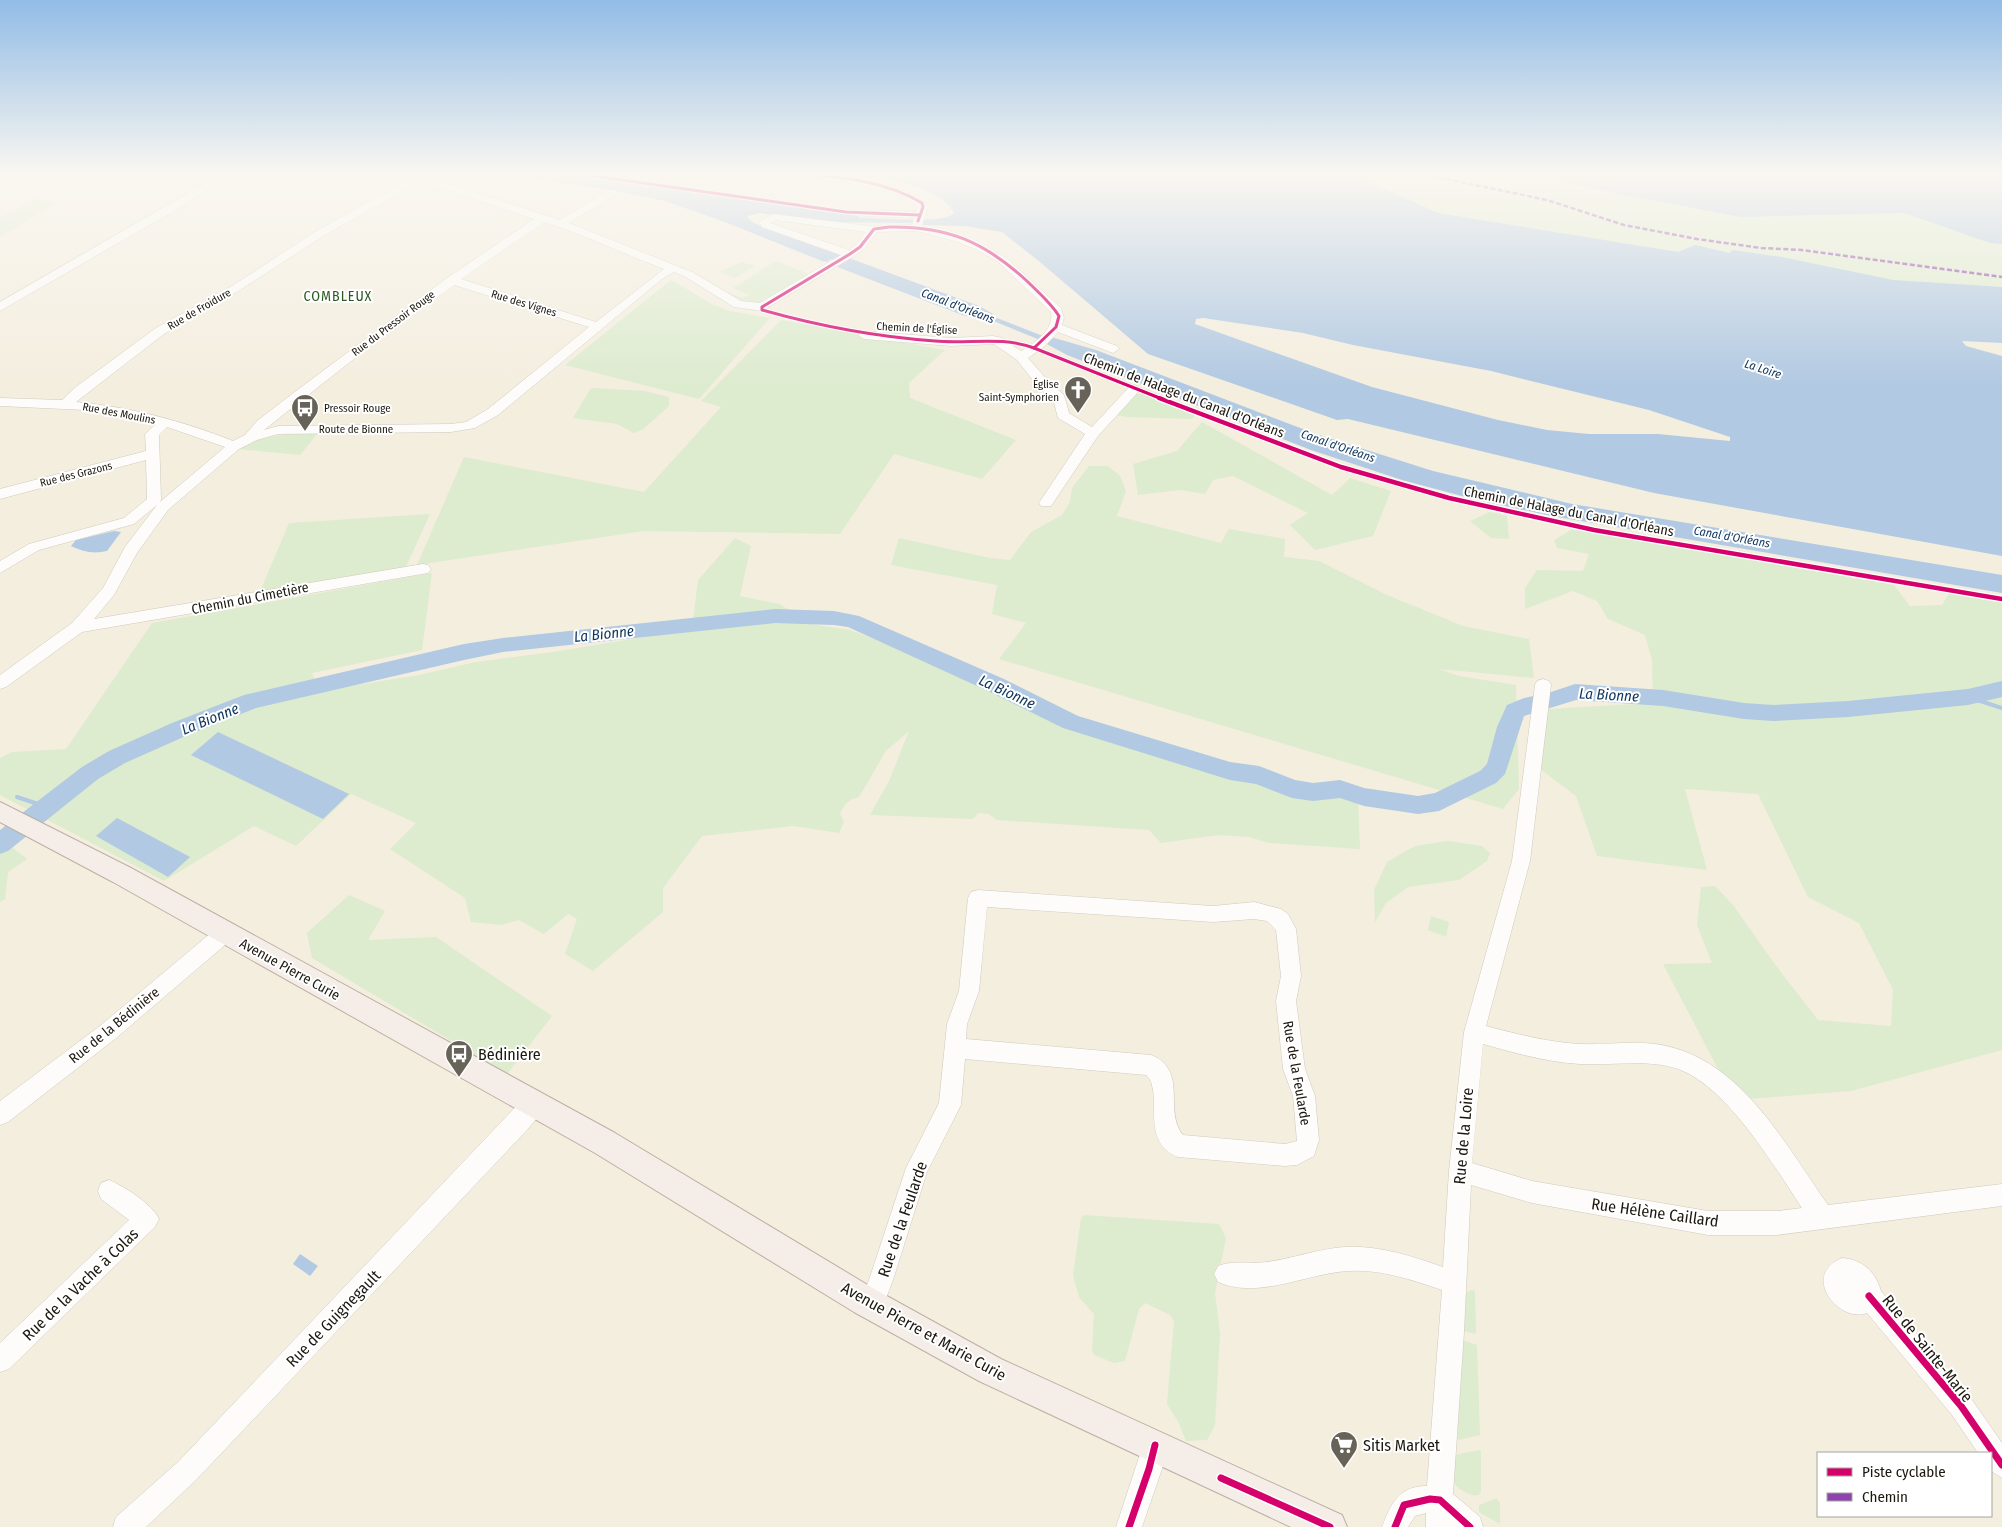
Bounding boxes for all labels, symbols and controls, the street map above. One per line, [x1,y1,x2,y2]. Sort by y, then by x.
street label: Rue de Froidure [165,286,233,333]
water label: Canal d'Orléans [919,286,997,326]
street label: Rue des Vignes [490,287,558,320]
district label: COMBLEUX [304,288,372,305]
street label: Rue du Pressoir Rouge [349,288,437,359]
street label: Chemin de l'Église [876,319,958,337]
street label: Chemin de Halage du Canal d'Orléans [1081,349,1287,442]
water label: La Loire [1743,356,1783,382]
church icon: Église Saint-Symphorien [1063,375,1093,414]
place label: Église Saint-Symphorien [979,377,1059,404]
bus stop icon: Pressoir Rouge [290,393,320,432]
street label: Rue des Moulins [81,400,157,427]
place label: Pressoir Rouge [324,402,391,415]
street label: Route de Bionne [319,423,393,436]
water label: Canal d'Orléans [1299,427,1377,465]
street label: Rue des Grazons [39,459,114,490]
street label: Chemin de Halage du Canal d'Orléans [1462,483,1675,540]
water label: Canal d'Orléans [1693,523,1771,551]
street label: Chemin du Cimetière [190,579,310,618]
water label: La Bionne [573,622,635,646]
water label: La Bionne [976,671,1038,713]
water label: La Bionne [1578,684,1640,706]
water label: La Bionne [179,699,241,739]
street label: Avenue Pierre Curie [237,935,343,1004]
street label: Rue de la Bédinière [66,984,163,1067]
street label: Rue de la Feularde [1279,1019,1314,1127]
bus stop icon: Bédinière [444,1039,474,1078]
place label: Bédinière [478,1045,541,1064]
street label: Rue de la Loire [1450,1087,1477,1185]
street label: Rue de la Feularde [874,1159,931,1279]
street label: Rue Hélène Caillard [1590,1194,1720,1231]
street label: Rue de la Vache à Colas [19,1224,142,1345]
street label: Rue de Guignegault [282,1265,385,1371]
street label: Avenue Pierre et Marie Curie [838,1278,1010,1385]
street label: Rue de Sainte-Marie [1878,1291,1977,1406]
supermarket icon: Sitis Market [1329,1430,1359,1469]
place label: Sitis Market [1363,1436,1441,1455]
legend [1817,1452,1992,1517]
text: Piste cyclable [1862,1463,1946,1481]
text: Chemin [1862,1488,1908,1506]

